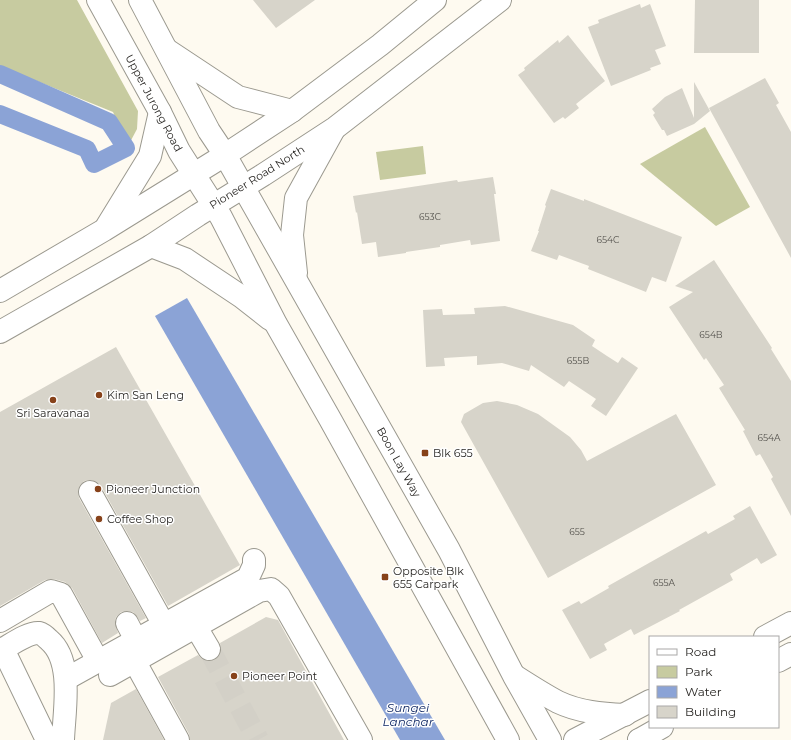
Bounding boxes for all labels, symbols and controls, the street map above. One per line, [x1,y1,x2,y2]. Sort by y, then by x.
street label: Upper Jurong Road [122,52,186,154]
street label: Pioneer Road North [207,142,307,212]
house number: 653C [419,211,442,222]
house number: 654C [597,234,620,245]
house number: 654B [699,329,723,340]
house number: 655B [567,355,589,366]
place label: Kim San Leng [107,388,184,402]
marker: Kim San Leng [94,390,104,400]
marker: Sri Saravanaa [48,395,58,405]
place label: Sri Saravanaa [16,406,90,420]
street label: Boon Lay Way [374,425,424,499]
house number: 654A [758,432,781,443]
place label: Blk 655 [433,446,473,460]
marker: Blk 655 [420,448,430,458]
place label: Pioneer Junction [106,482,200,496]
marker: Pioneer Junction [93,484,103,494]
place label: Coffee Shop [107,512,174,526]
marker: Coffee Shop [94,514,104,524]
house number: 655 [569,526,585,537]
place label: Opposite Blk 655 Carpark [393,564,464,591]
marker: Opposite Blk 655 Carpark [380,572,390,582]
house number: 655A [653,577,676,588]
legend [649,636,779,728]
text: Road [685,644,716,659]
text: Park [685,664,713,679]
place label: Pioneer Point [242,669,318,683]
marker: Pioneer Point [229,671,239,681]
text: Water [685,684,722,699]
water label: Sungei Lanchar [383,700,434,729]
text: Building [685,704,736,719]

